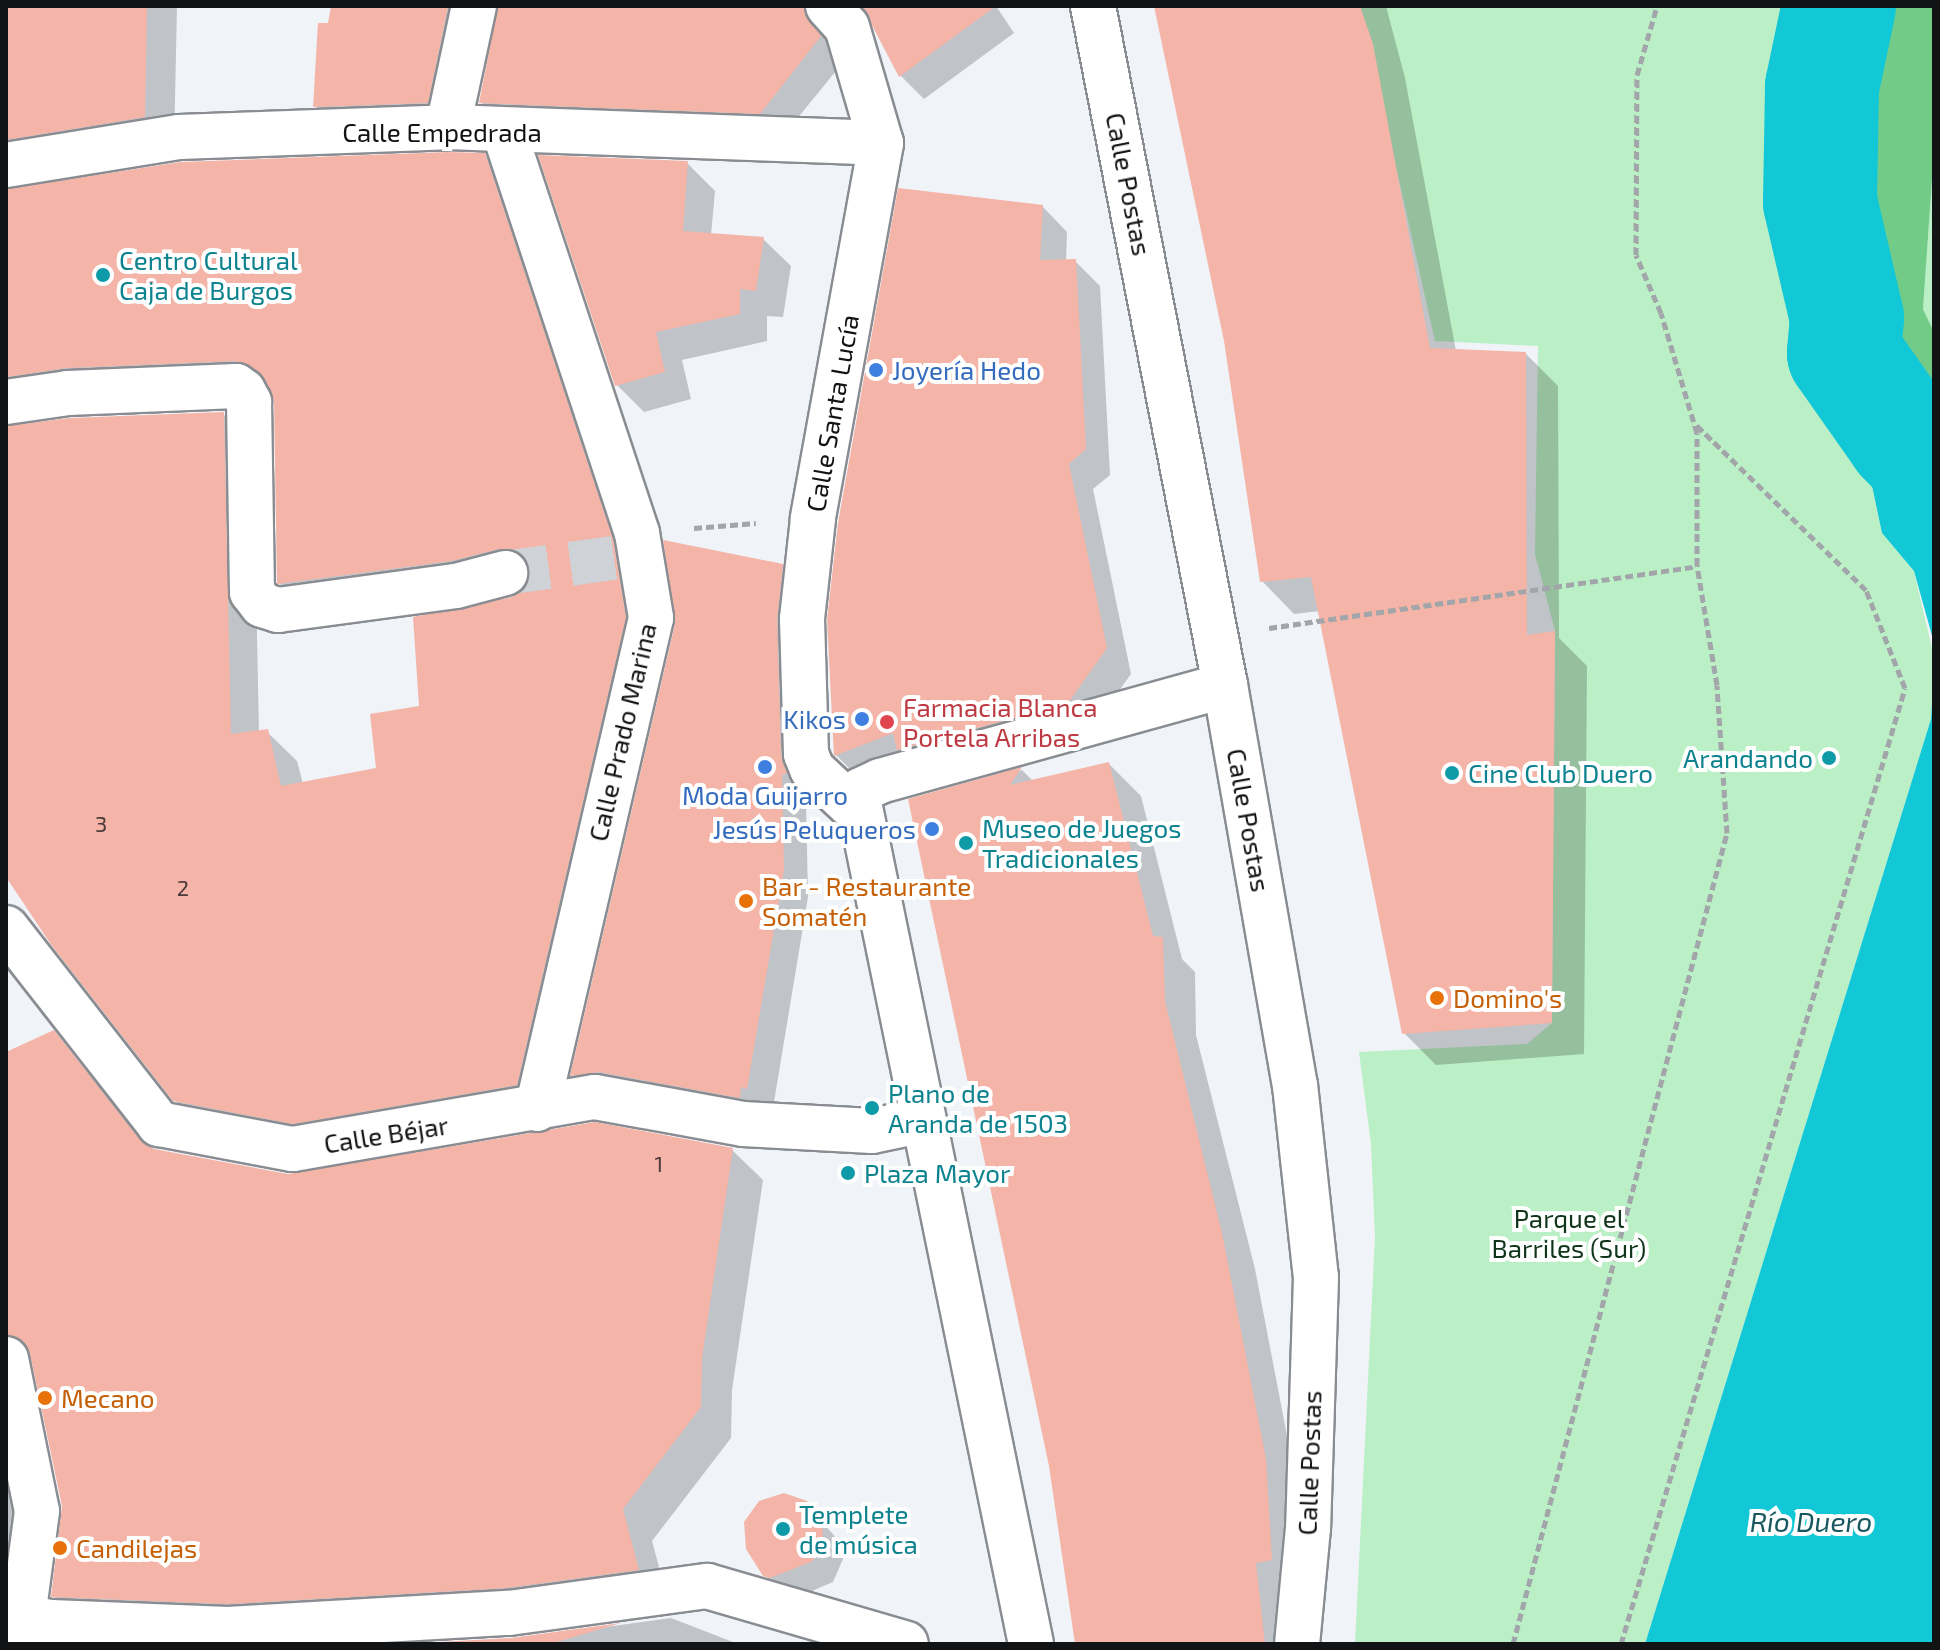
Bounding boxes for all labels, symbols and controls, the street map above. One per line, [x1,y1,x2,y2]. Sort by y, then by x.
street label: Calle Postas [1100,110,1158,258]
street label: Calle Empedrada [342,116,542,148]
place label: Centro Cultural Caja de Burgos [119,244,298,306]
marker: Centro Cultural Caja de Burgos [94,266,112,284]
street label: Calle Santa Lucía [799,312,865,514]
place label: Joyería Hedo [892,354,1041,386]
marker: Joyería Hedo [867,361,885,379]
street label: Calle Prado Marina [582,620,662,844]
place label: Farmacia Blanca Portela Arribas [903,691,1098,752]
place label: Kikos [783,703,846,735]
marker: Kikos [853,710,871,728]
marker: Farmacia Blanca Portela Arribas [878,713,896,731]
place label: Arandando [1683,742,1813,774]
street label: Calle Postas [1221,746,1277,894]
marker: Arandando [1820,749,1838,767]
place label: Cine Club Duero [1468,757,1653,789]
marker: Moda Guijarro [756,758,774,776]
marker: Cine Club Duero [1443,764,1461,782]
place label: Moda Guijarro [682,779,848,811]
house number: 3 [95,811,107,837]
place label: Museo de Juegos Tradicionales [982,812,1182,874]
place label: Jesús Peluqueros [713,813,916,845]
marker: Jesús Peluqueros [923,820,941,838]
marker: Museo de Juegos Tradicionales [957,834,975,852]
place label: Bar - Restaurante Somatén [762,870,972,932]
house number: 2 [177,875,189,901]
marker: Bar - Restaurante Somatén [737,892,755,910]
place label: Domino's [1453,982,1562,1014]
marker: Domino's [1428,989,1446,1007]
place label: Plano de Aranda de 1503 [888,1077,1068,1138]
marker: Plano de Aranda de 1503 [863,1099,881,1117]
street label: Calle Béjar [322,1109,450,1159]
house number: 1 [655,1151,663,1177]
place label: Plaza Mayor [864,1157,1011,1189]
marker: Plaza Mayor [839,1164,857,1182]
park label: Parque el Barriles (Sur) [1492,1202,1646,1264]
place label: Mecano [61,1382,155,1414]
marker: Mecano [36,1389,54,1407]
street label: Calle Postas [1291,1390,1327,1536]
place label: Templete de música [799,1498,918,1560]
water label: Río Duero [1750,1504,1872,1538]
marker: Templete de música [774,1520,792,1538]
place label: Candilejas [76,1532,197,1564]
marker: Candilejas [51,1539,69,1557]

